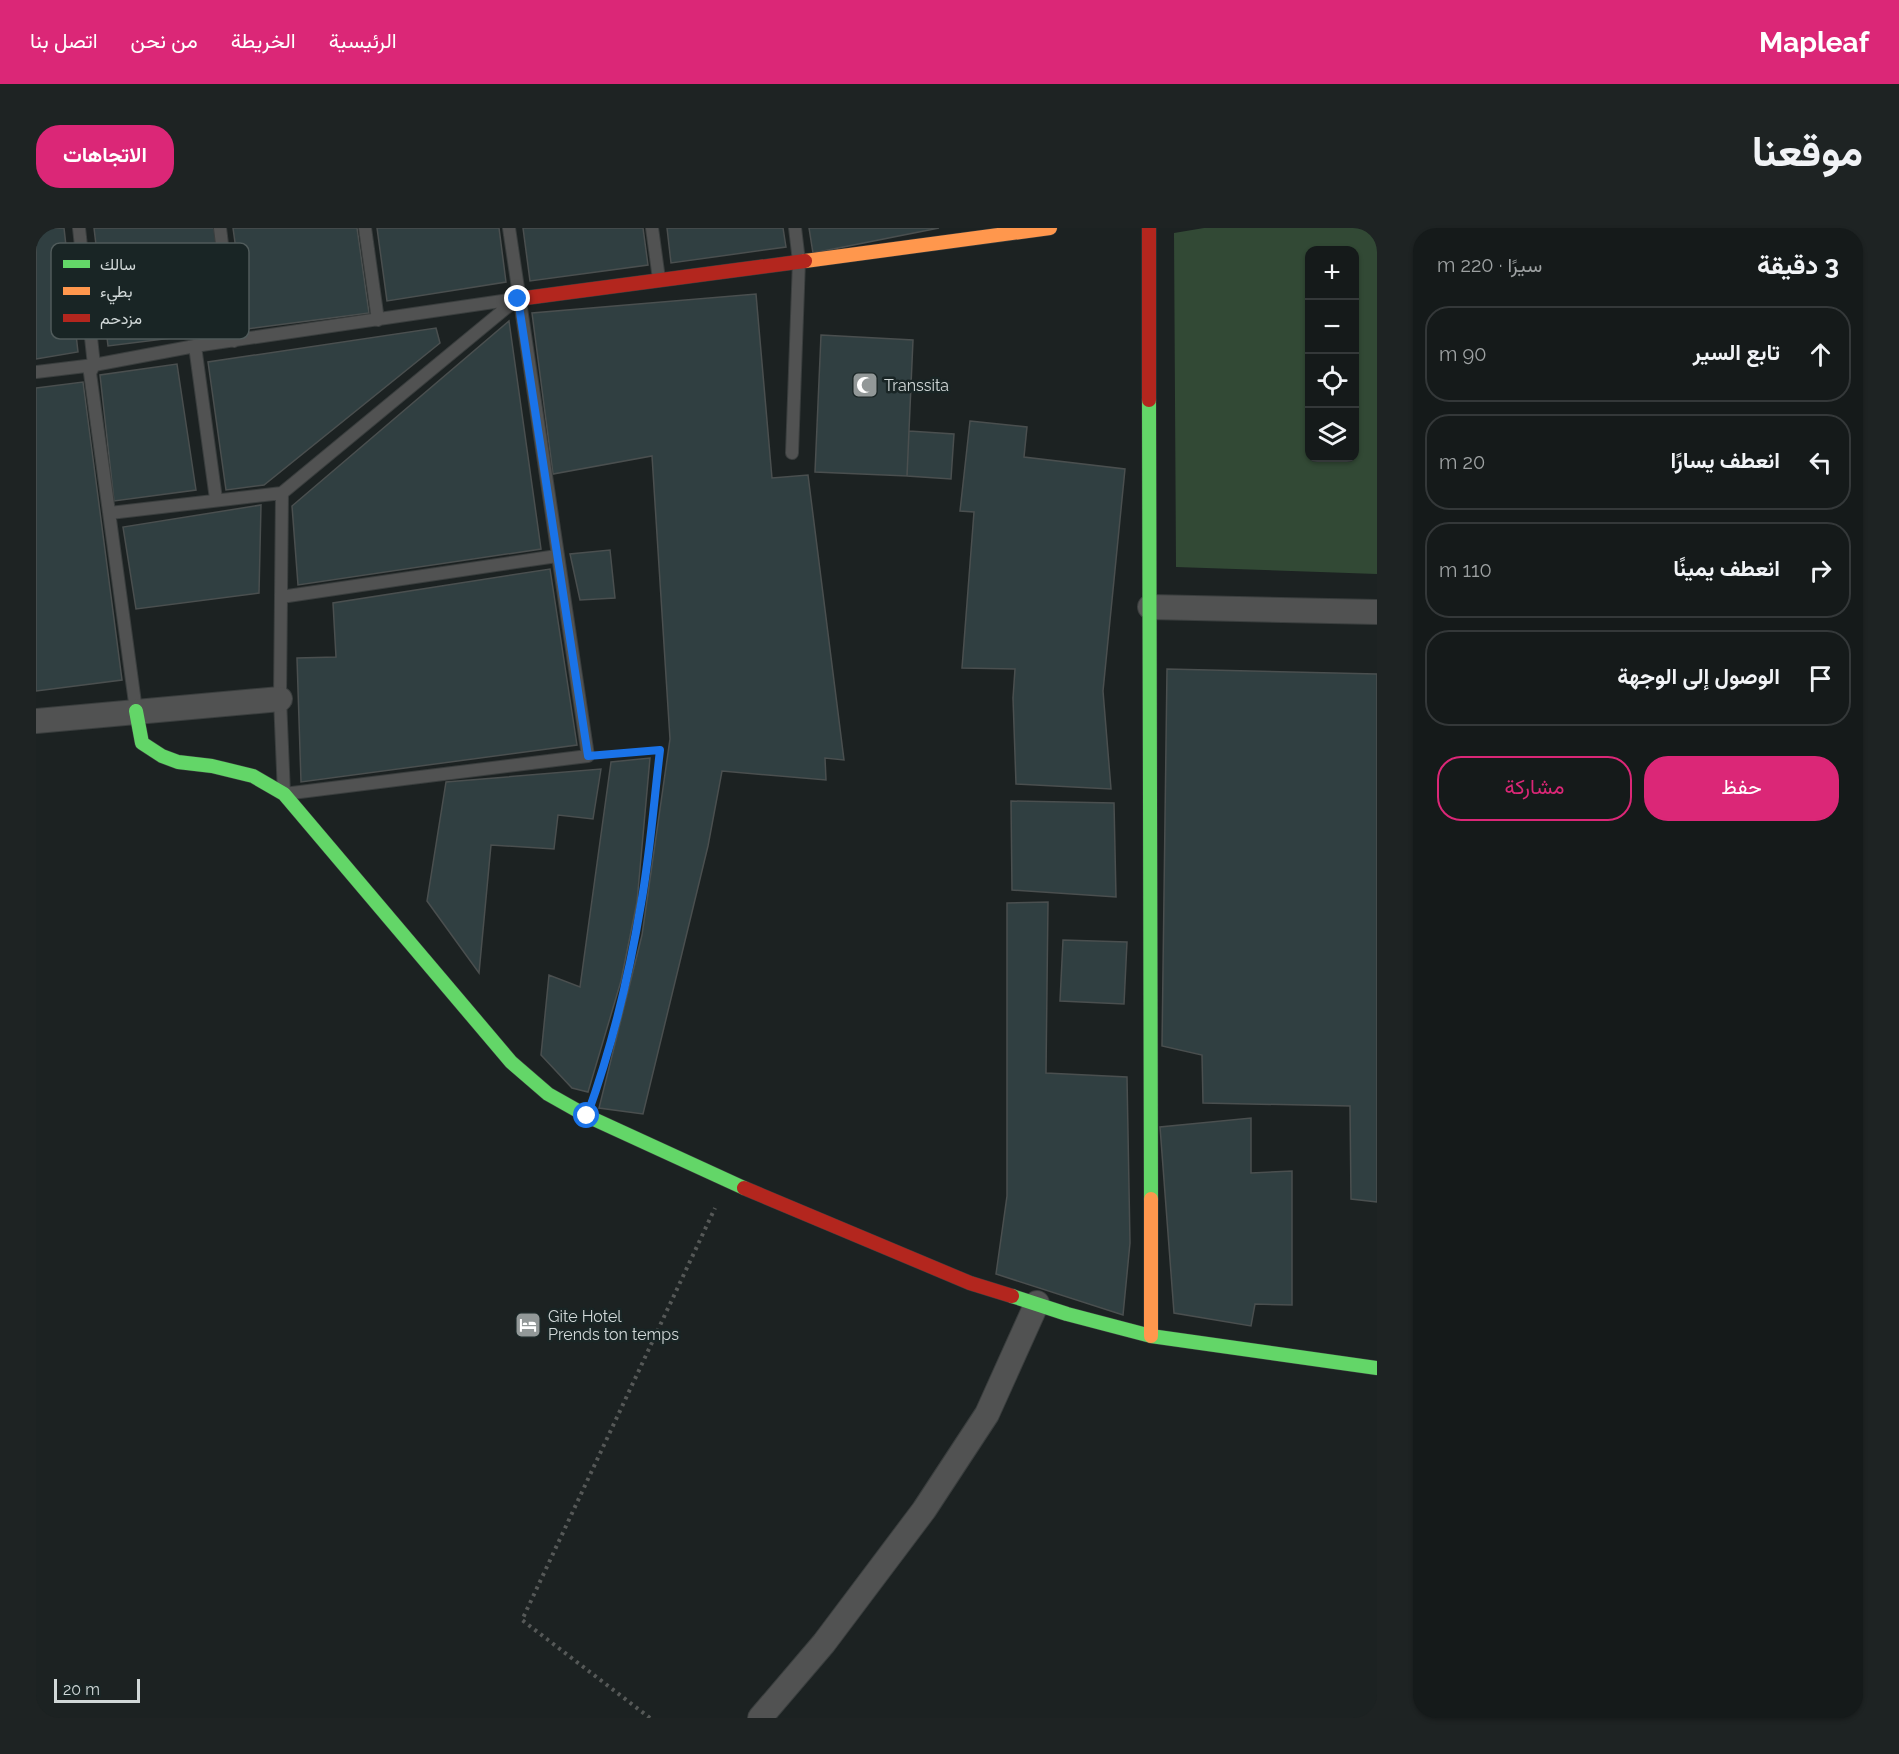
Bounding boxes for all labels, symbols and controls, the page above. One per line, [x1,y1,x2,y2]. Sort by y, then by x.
text: Mapleaf [1759,26,1869,59]
text: اتصل بنا [30,28,98,53]
text: من نحن [131,28,198,53]
text: الخريطة [231,28,296,53]
text: الرئيسية [329,28,397,53]
button: الاتجاهات [36,125,174,188]
text: موقعنا [1752,127,1863,176]
legend [51,243,249,339]
map controls [1305,246,1359,462]
button: + [1305,246,1359,300]
text: 3 دقيقة [1757,250,1839,280]
text: سيرًا · 220 m [1437,253,1542,277]
text: سالك [100,255,136,274]
text: بطيء [100,282,132,305]
route end [504,285,530,311]
button: − [1305,300,1359,354]
text: مزدحم [100,309,142,329]
icon: ahead [1804,338,1837,371]
text: تابع السير [1693,339,1780,365]
text: 90 m [1439,342,1486,366]
button: locate [1305,354,1359,408]
mosque icon: Transsita [850,370,880,400]
place label: Transsita [884,376,949,395]
button: layers [1305,408,1359,462]
icon: left [1804,446,1837,479]
text: انعطف يسارًا [1671,447,1780,473]
text: 20 m [1439,450,1485,474]
icon: right [1804,554,1837,587]
text: انعطف يمينًا [1673,555,1780,581]
text: 110 m [1439,558,1492,582]
icon: arrive [1804,662,1837,695]
text: الوصول إلى الوجهة [1617,663,1780,689]
button: مشاركة [1437,756,1632,821]
button: حفظ [1644,756,1839,821]
route start [573,1102,599,1128]
place label: Gite Hotel Prends ton temps [548,1307,679,1344]
hotel icon: Gite Hotel Prends ton temps [513,1310,543,1340]
scale bar [54,1676,140,1704]
text: 20 m [63,1680,100,1699]

